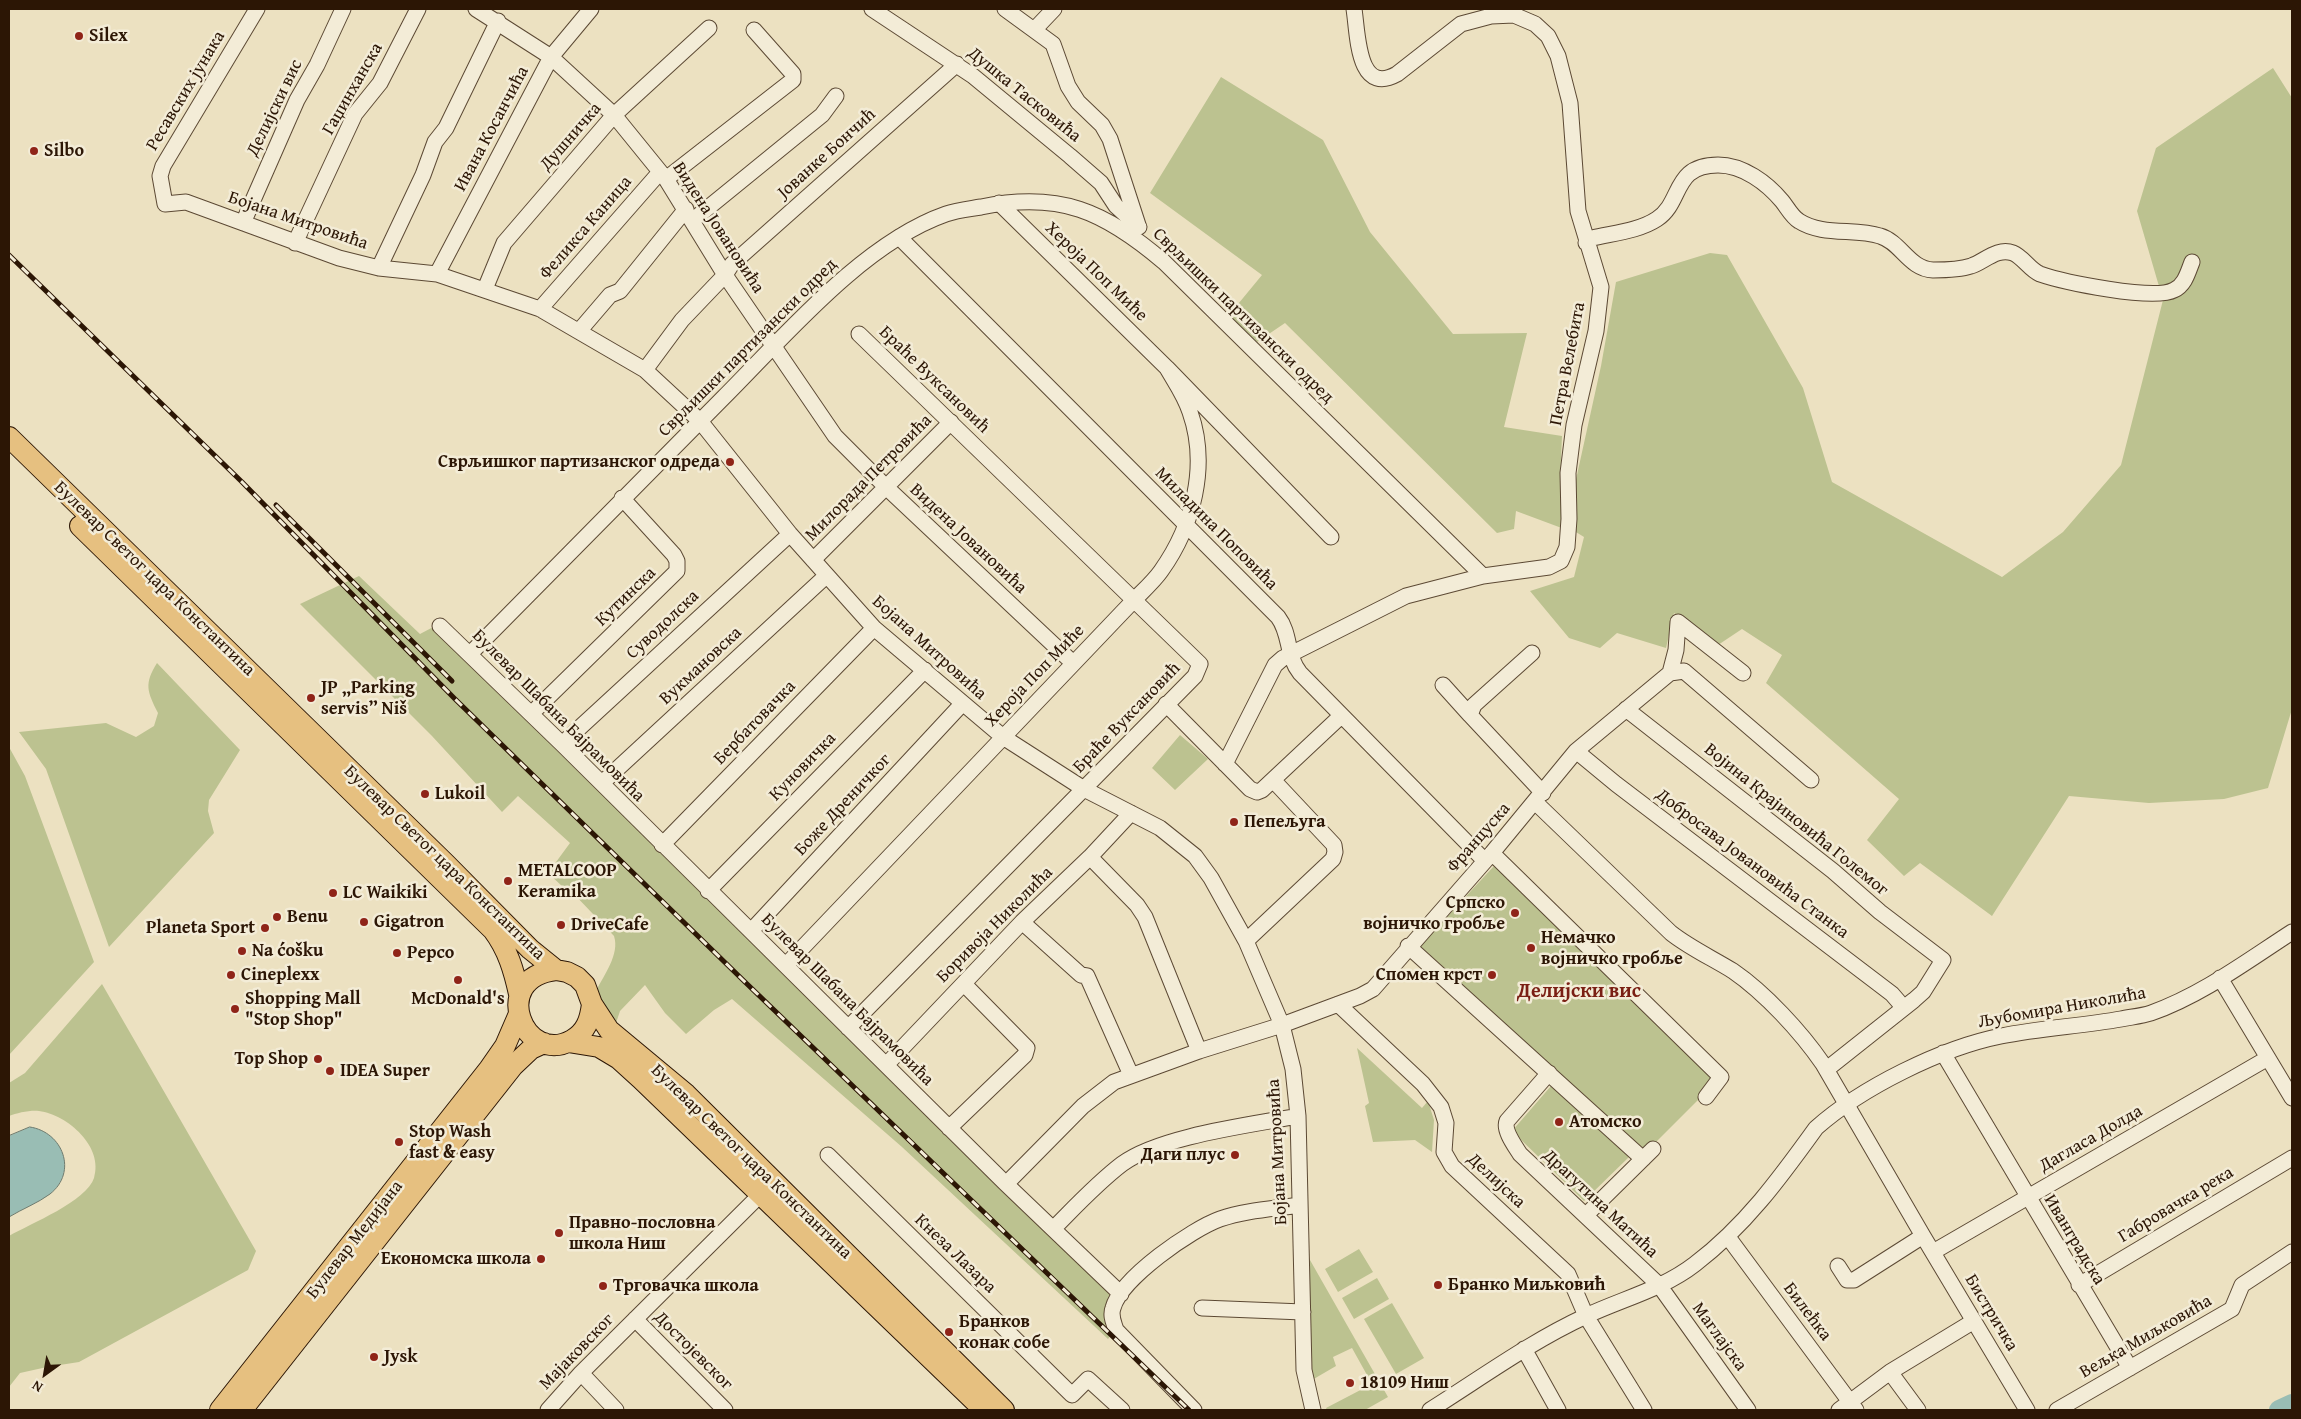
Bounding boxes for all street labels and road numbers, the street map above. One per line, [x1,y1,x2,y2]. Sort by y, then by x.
street label: Ресавских јунака [142,27,230,155]
street label: Гаџинханска [318,39,388,139]
street label: Душка Тасковића [963,43,1085,147]
street label: Делијски вис [242,56,308,160]
street label: Ивана Косанчића [450,63,534,195]
street label: Душничка [536,99,606,175]
street label: Јованке Бончић [773,104,881,204]
street label: Видена Јовановића [668,158,768,298]
street label: Феликса Каница [535,172,637,284]
street label: Бојана Митровића [225,187,371,255]
street label: Хероја Поп Миће [1040,218,1152,326]
street label: Сврљишки партизански одред [1148,224,1338,408]
street label: Сврљишки партизански одред [654,254,842,442]
street label: Петра Велебита [1545,301,1591,427]
street label: Браће Вуксановић [874,322,994,438]
street label: Милорада Петровића [801,410,937,546]
street label: Миладина Поповића [1150,463,1282,595]
street label: Булевар Светог цара Константина [49,477,259,681]
street label: Видена Јовановића [905,479,1031,599]
street label: Кутинска [591,563,661,631]
street label: Суводолска [622,586,704,664]
street label: Бојана Митровића [867,591,991,705]
street label: Хероја Поп Миће [981,620,1089,732]
street label: Вукмановска [655,622,747,710]
street label: Булевар Шабана Бајрамовића [467,625,649,807]
street label: Браће Вуксановић [1069,658,1185,778]
street label: Бербатовачка [709,676,801,770]
street label: Куновичка [765,728,841,806]
street label: Војина Крајиновића Големог [1700,739,1892,901]
street label: Боже Дреничког [790,749,896,861]
street label: Булевар Светог цара Константина [339,761,549,965]
street label: Добросава Јовановића Станка [1651,784,1853,944]
street label: Француска [1443,799,1515,877]
street label: Боривоја Николића [932,862,1058,988]
street label: Булевар Шабана Бајрамовића [756,909,938,1091]
street label: Љубомира Николића [1977,983,2147,1033]
street label: Булевар Светог цара Константина [646,1060,856,1264]
street label: Бојана Митровића [1263,1078,1293,1226]
street label: Дагласа Долда [2036,1101,2146,1177]
street label: Драгутина Матића [1538,1145,1662,1263]
street label: Делијска [1463,1149,1529,1213]
street label: Габровачка река [2115,1162,2237,1248]
street label: Булевар Медијана [302,1177,408,1303]
street label: Иванградска [2039,1191,2109,1289]
street label: Кнеза Лазара [910,1210,1000,1298]
street label: Бистричка [1960,1271,2022,1355]
street label: Билећка [1778,1279,1836,1345]
street label: Вељка Миљковића [2076,1290,2216,1384]
street label: Маглајска [1687,1298,1751,1376]
street label: Достојевског [649,1307,737,1395]
street label: Мајаковског [535,1309,619,1395]

